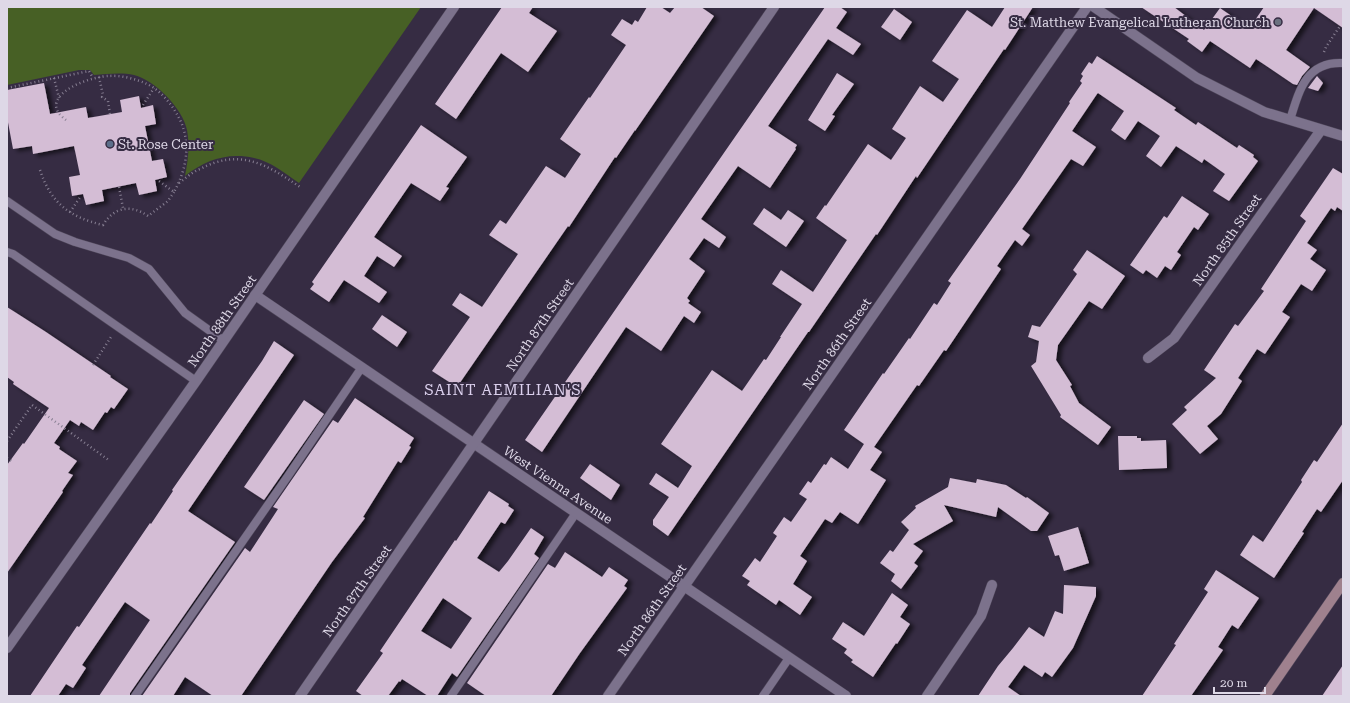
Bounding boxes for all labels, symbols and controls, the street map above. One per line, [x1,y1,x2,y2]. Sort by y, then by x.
place label: St. Matthew Evangelical Lutheran Church [1010,15,1271,30]
marker: St. Matthew Evangelical Lutheran Church [1273,17,1283,27]
place label: St. Rose Center [118,137,214,152]
marker: St. Rose Center [105,139,115,149]
street label: North 85th Street [1190,191,1264,289]
street label: North 88th Street [185,272,259,370]
street label: North 87th Street [503,276,577,374]
street label: North 86th Street [800,295,874,393]
district label: SAINT AEMILIAN'S [424,381,582,399]
street label: West Vienna Avenue [501,443,615,527]
street label: North 87th Street [320,542,394,640]
street label: North 86th Street [615,561,689,659]
scale bar [1214,669,1265,695]
text: 20 m [1220,676,1247,690]

